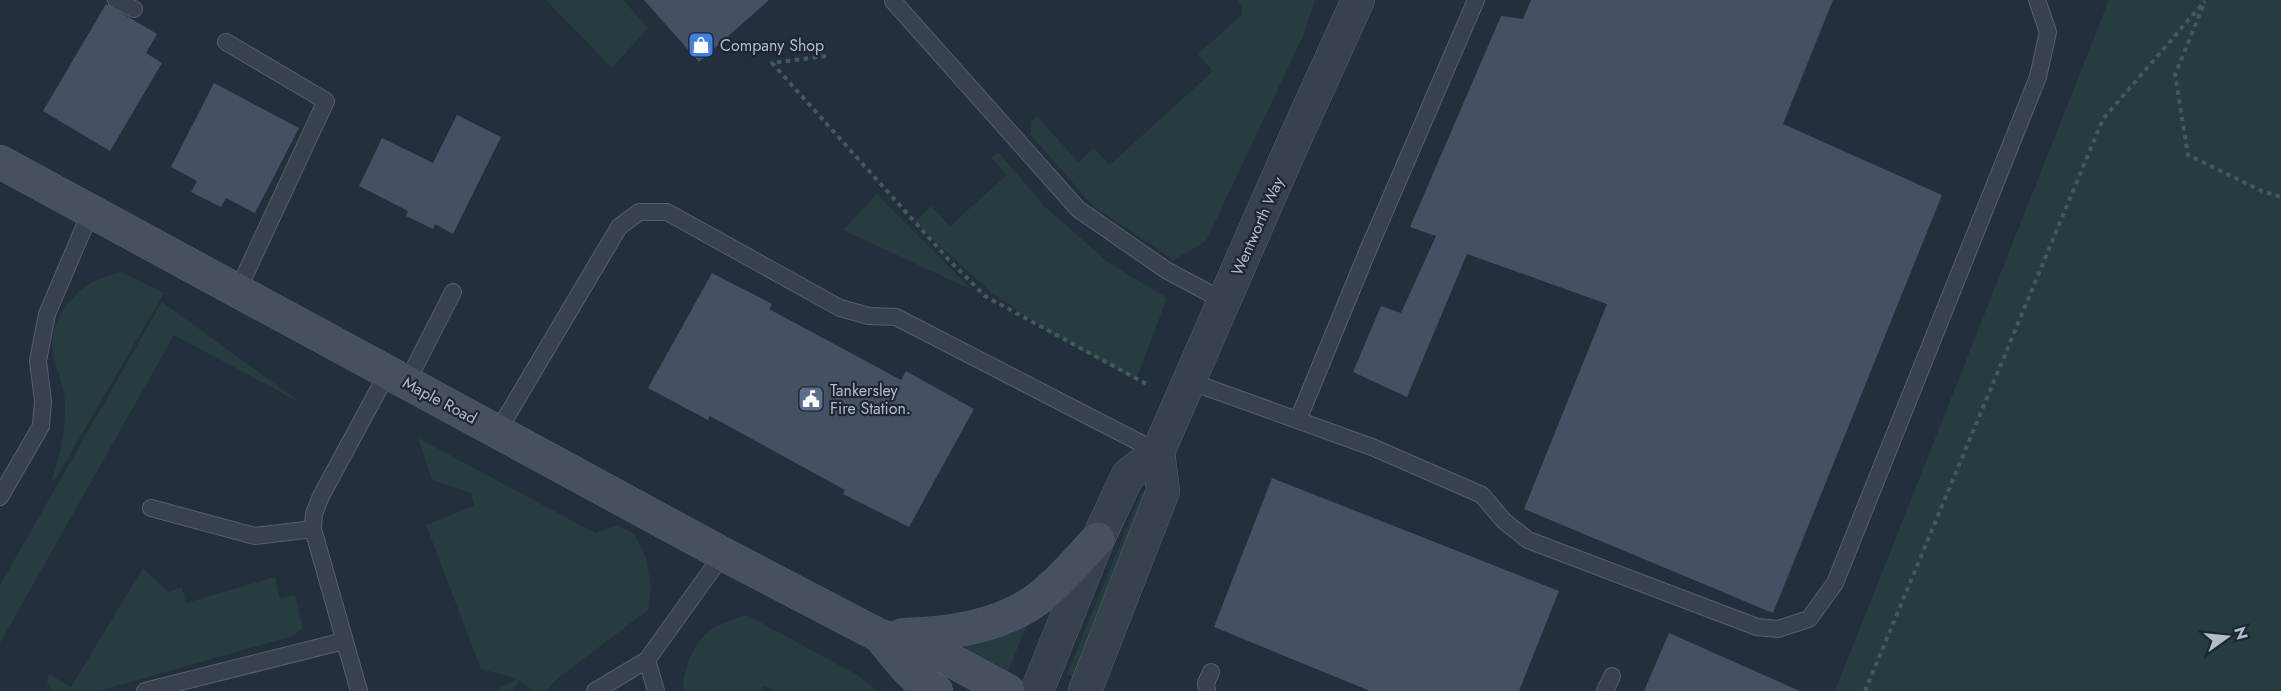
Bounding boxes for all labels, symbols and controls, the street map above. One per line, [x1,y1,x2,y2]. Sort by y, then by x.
shop icon: Company Shop [686,30,716,60]
place label: Company Shop [720,34,824,57]
street label: Wentworth Way [1225,172,1290,279]
street label: Maple Road [399,371,481,430]
place label: Tankersley Fire Station. [830,379,911,420]
public building icon: Tankersley Fire Station. [796,384,826,414]
north arrow [2197,607,2257,667]
text: N [2228,624,2254,642]

